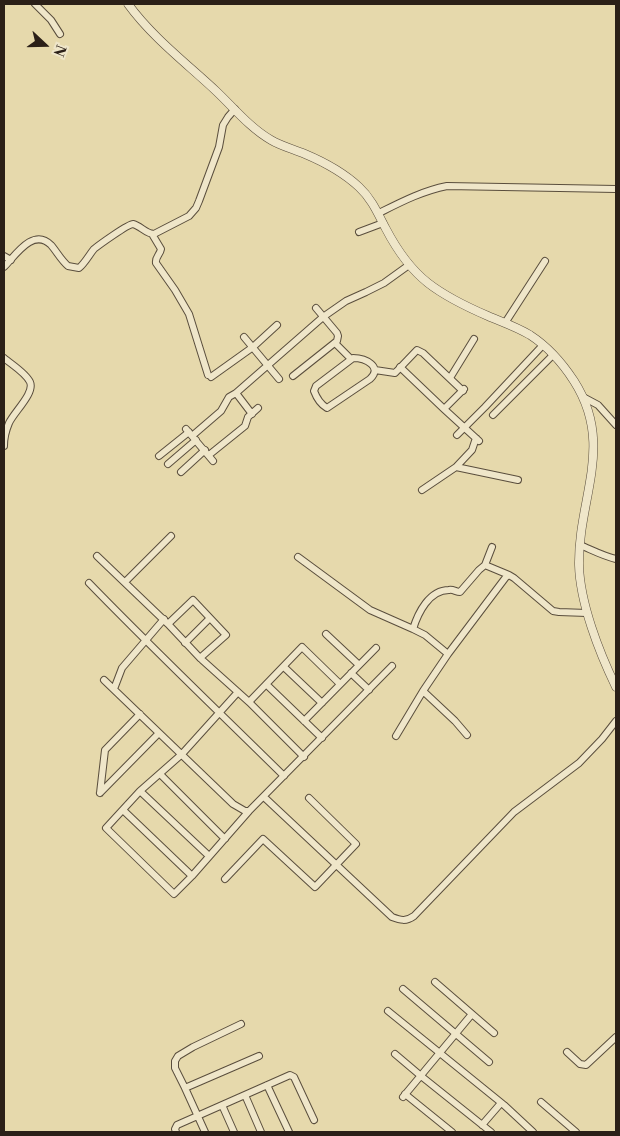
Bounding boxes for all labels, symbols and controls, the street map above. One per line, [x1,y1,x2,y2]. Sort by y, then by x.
north arrow [20,20,70,70]
text: N [49,42,69,59]

